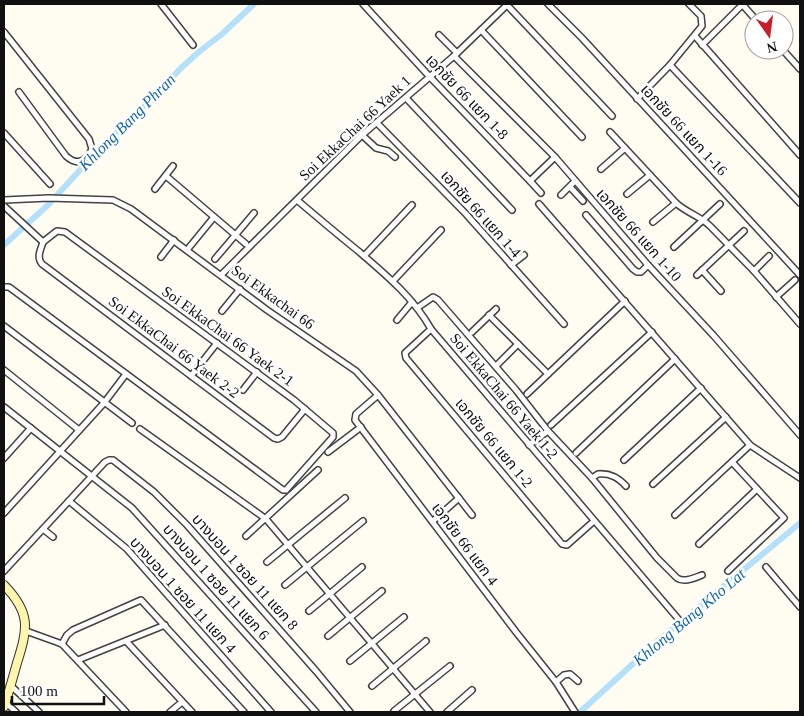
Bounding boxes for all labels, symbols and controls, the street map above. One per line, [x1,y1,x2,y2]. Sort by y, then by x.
north arrow [744,10,794,60]
text: N [765,39,779,56]
street label: เอกชัย 66 แยก 1-8 [423,51,511,143]
water label: Khlong Bang Phran [75,70,179,175]
street label: Soi EkkaChai 66 Yaek 1 [296,72,414,184]
street label: เอกชัย 66 แยก 1-16 [638,81,731,179]
street label: เอกชัย 66 แยก 1-4 [438,167,525,261]
street label: เอกชัย 66 แยก 1-10 [593,186,685,284]
street label: Soi Ekkachai 66 [229,262,318,333]
street label: Soi EkkaChai 66 Yaek 2-1 [159,283,297,389]
street label: Soi EkkaChai 66 Yaek 2-2 [106,293,242,401]
street label: Soi EkkaChai 66 Yaek 1-2 [447,330,561,462]
street label: เอกชัย 66 แยก 1-2 [452,395,536,491]
street label: เอกชัย 66 แยก 4 [429,500,501,589]
street label: บางบอน 1 ซอย 11 แยก 8 [189,511,301,633]
street label: บางบอน 1 ซอย 11 แยก 6 [160,521,272,643]
street label: บางบอน 1 ซอย 11 แยก 4 [127,534,239,656]
water label: Khlong Bang Kho Lat [629,565,750,670]
scale bar [12,674,105,706]
text: 100 m [20,683,58,699]

